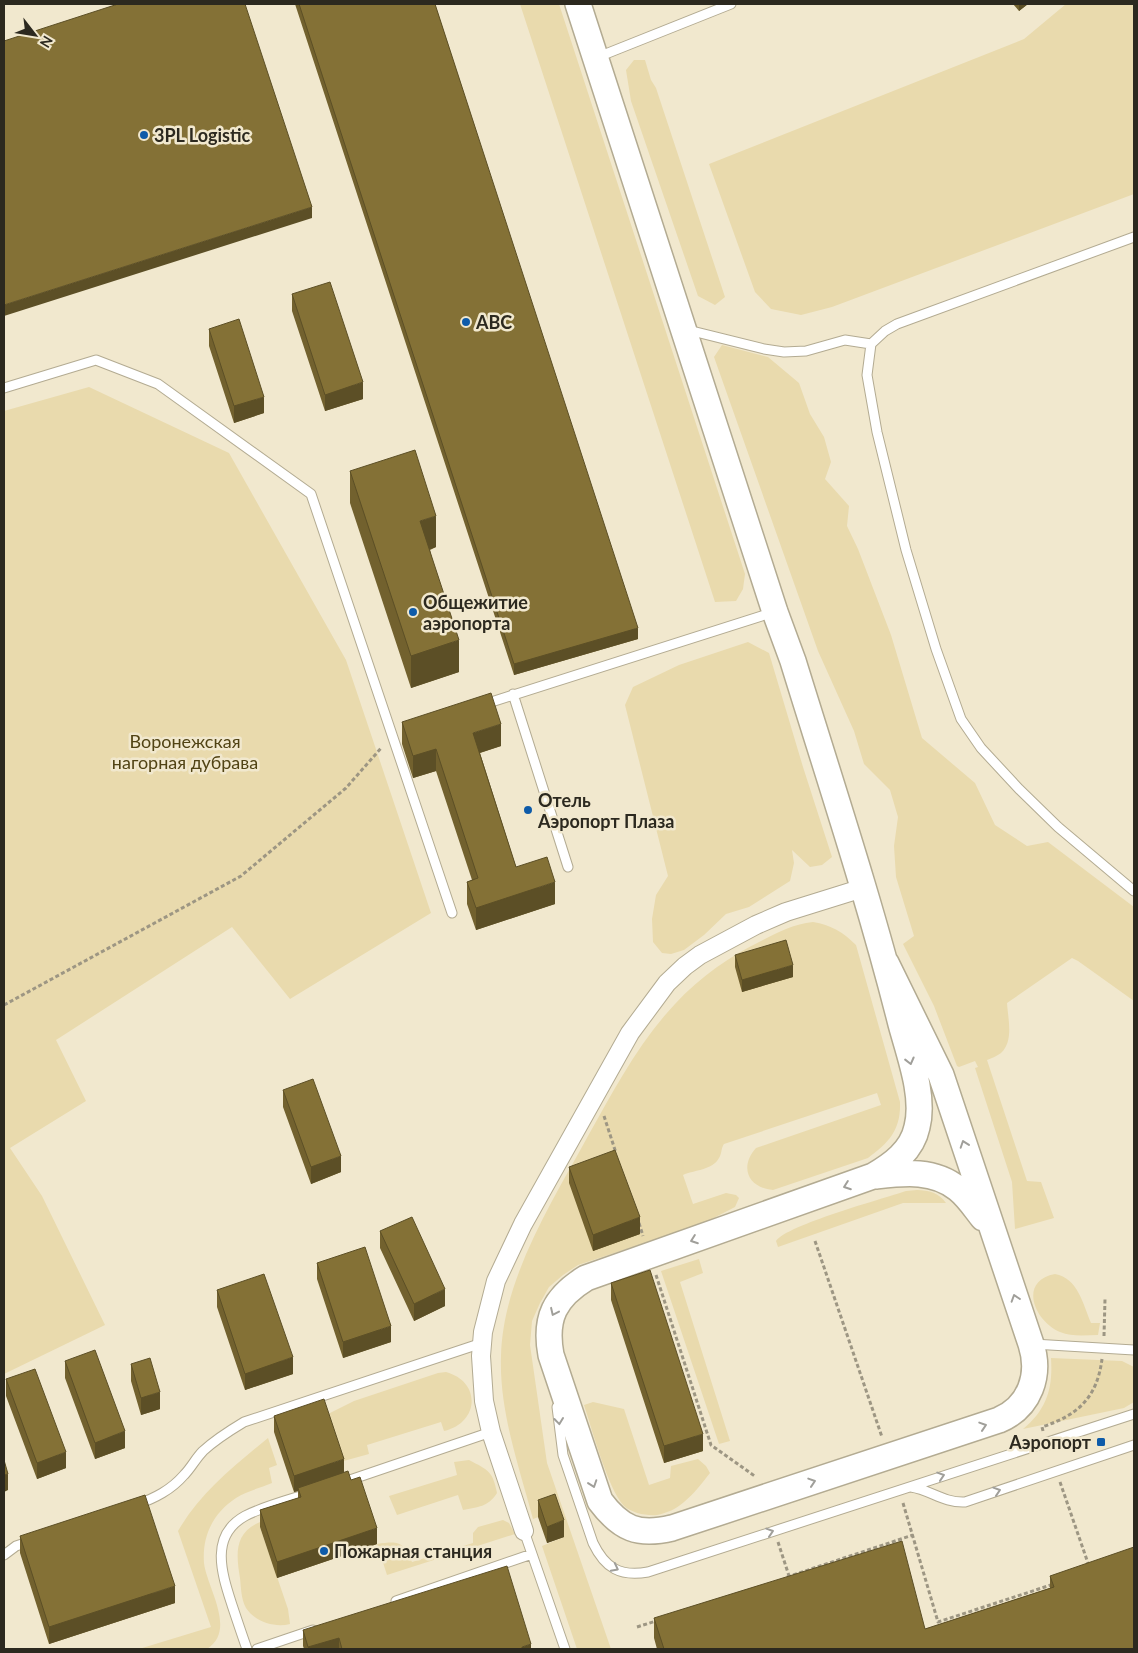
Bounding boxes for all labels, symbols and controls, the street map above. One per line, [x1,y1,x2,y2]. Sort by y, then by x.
north arrow [10,10,60,60]
text: N [37,33,57,51]
place label: 3PL Logistic [154,124,250,146]
marker: 3PL Logistic [138,129,150,141]
place label: ABC [475,311,512,333]
marker: ABC [460,316,472,328]
place label: Общежитие аэропорта [423,591,528,634]
marker: Общежитие аэропорта [407,606,419,618]
park label: Воронежская нагорная дубрава [112,730,258,773]
place label: Отель Аэропорт Плаза [537,789,674,832]
marker: Отель Аэропорт Плаза [522,804,534,816]
one-way arrow [904,1057,915,1066]
one-way arrow [959,1140,969,1148]
one-way arrow [844,1180,852,1190]
one-way arrow [690,1234,699,1244]
one-way arrow [1011,1294,1021,1302]
one-way arrow [549,1307,560,1316]
one-way arrow [553,1417,564,1425]
one-way arrow [979,1421,987,1431]
place label: Аэропорт [1008,1431,1092,1453]
marker: Аэропорт [1095,1436,1107,1448]
one-way arrow [936,1472,945,1482]
one-way arrow [808,1478,816,1488]
one-way arrow [587,1480,597,1488]
one-way arrow [992,1487,1001,1497]
one-way arrow [765,1528,773,1538]
place label: Пожарная станция [334,1540,492,1562]
marker: Пожарная станция [318,1545,330,1557]
one-way arrow [610,1562,619,1573]

